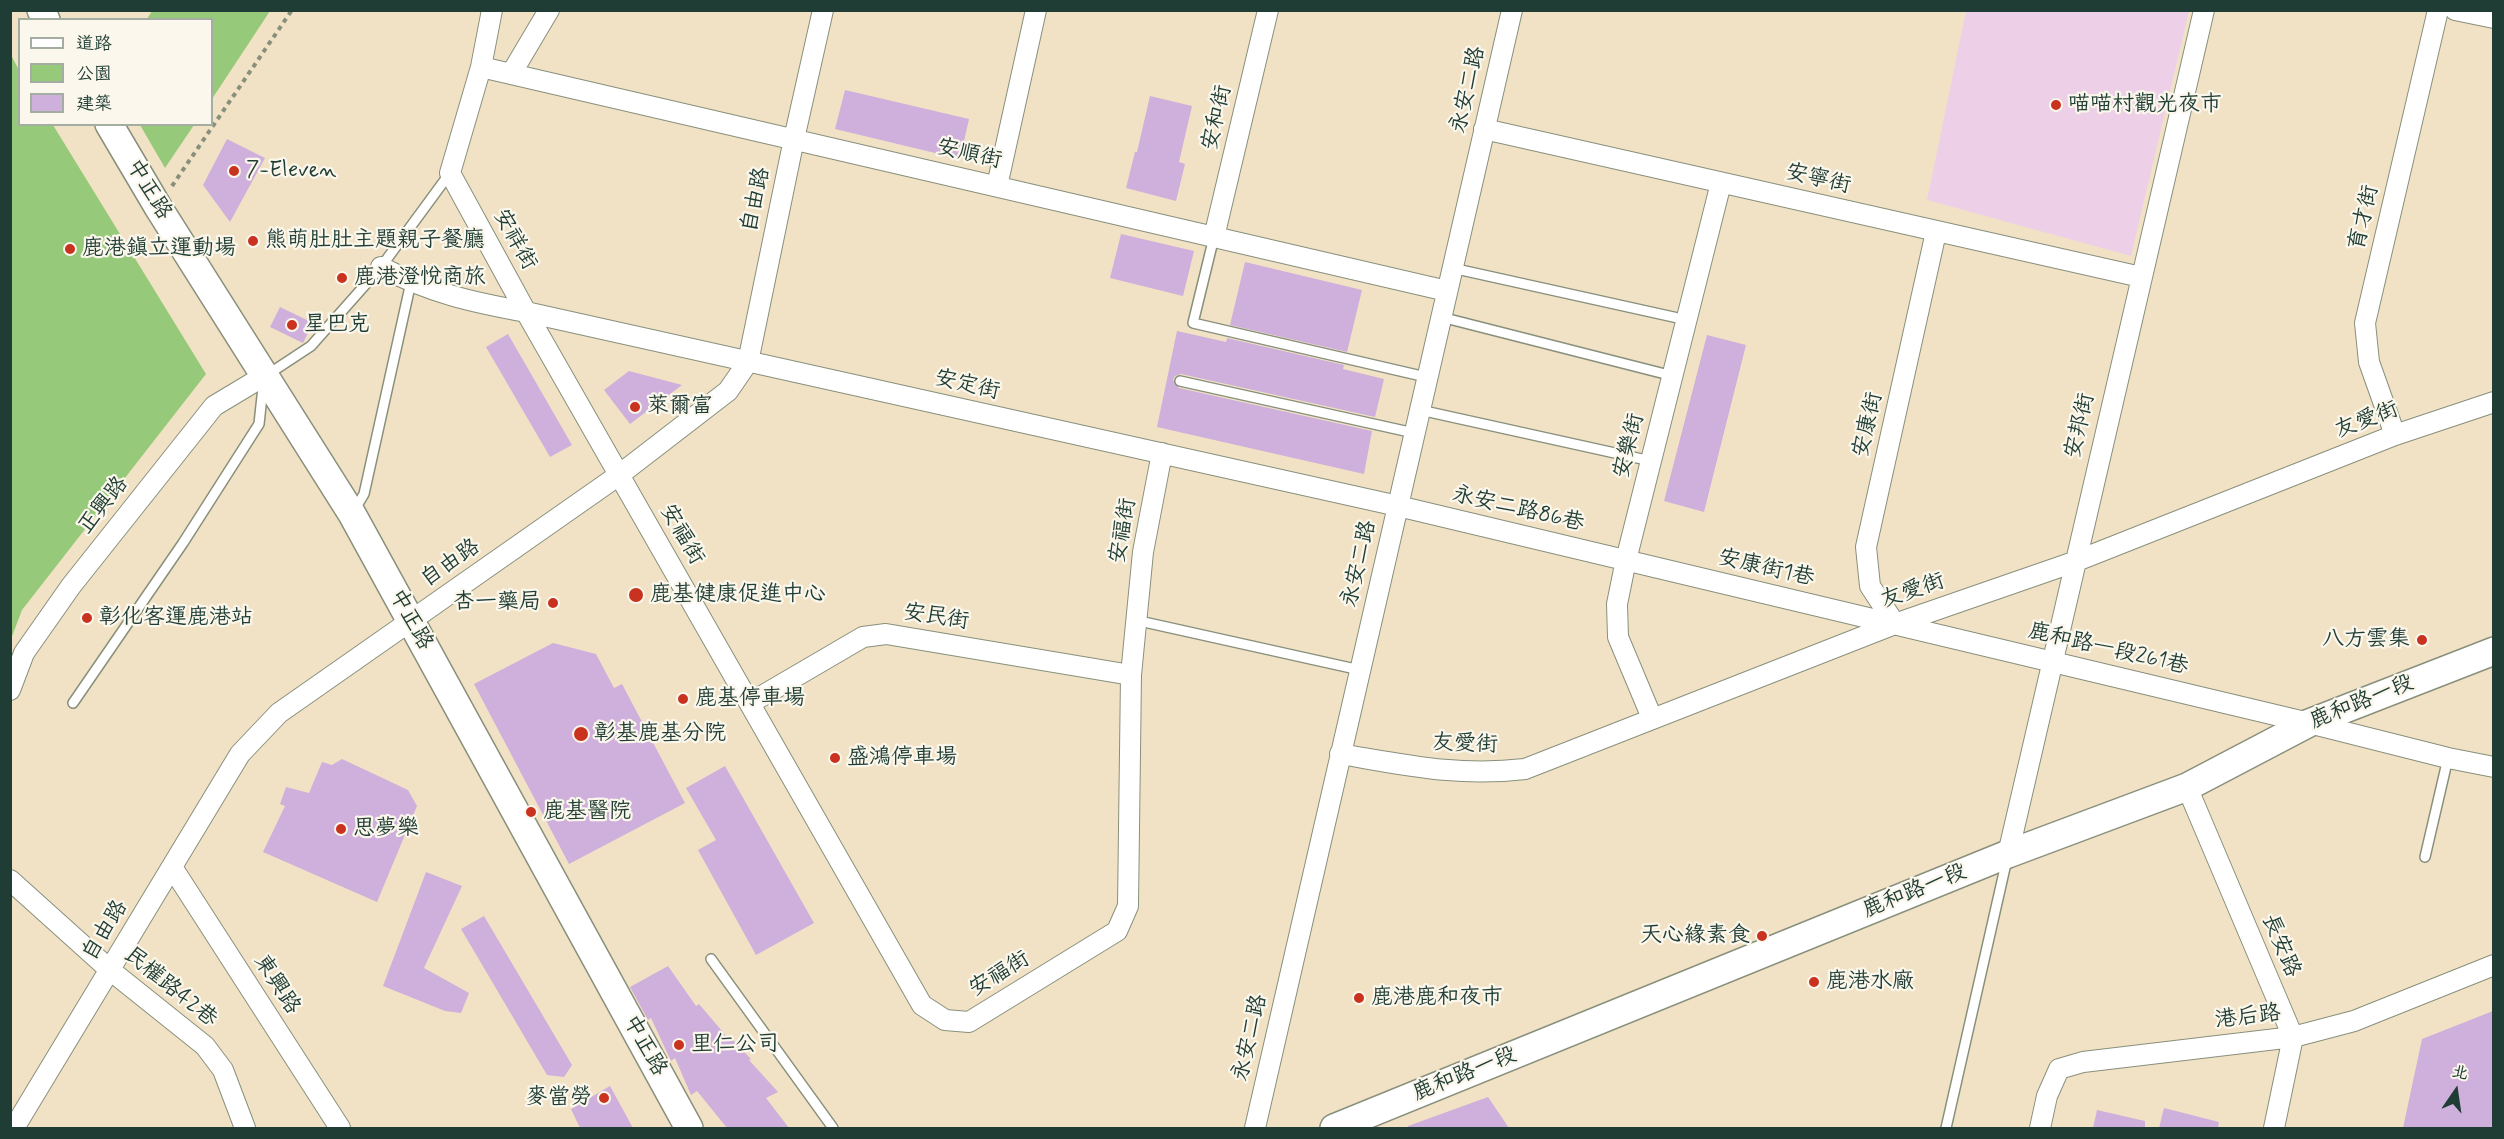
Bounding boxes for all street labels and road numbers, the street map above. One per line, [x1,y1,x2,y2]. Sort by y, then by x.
street label: 永安二路 [1446,44,1492,136]
street label: 安和街 [1198,83,1238,153]
street label: 安順街 [934,135,1004,175]
street label: 中正路 [120,155,176,225]
street label: 安寧街 [1783,160,1853,200]
street label: 自由路 [737,165,777,235]
street label: 育才街 [2345,183,2385,253]
street label: 安祥街 [486,205,542,275]
street label: 安定街 [932,366,1002,406]
street label: 安康街 [1849,390,1889,460]
street label: 安邦街 [2061,391,2101,461]
street label: 友愛街 [2331,397,2403,445]
street label: 安樂街 [1609,411,1651,481]
street label: 正興路 [73,472,135,540]
street label: 永安二路86巷 [1449,482,1587,538]
street label: 安福街 [1105,496,1143,566]
street label: 安福街 [653,500,709,570]
street label: 永安二路 [1337,518,1383,610]
street label: 自由路 [416,534,486,594]
street label: 安康街1巷 [1715,545,1817,593]
street label: 友愛街 [1878,569,1948,615]
street label: 中正路 [382,585,438,655]
street label: 安民街 [901,600,971,636]
street label: 鹿和路一段261巷 [2025,619,2191,681]
street label: 鹿和路一段 [2306,670,2418,736]
street label: 友愛街 [1432,731,1498,759]
street label: 鹿和路一段 [1859,859,1971,925]
street label: 自由路 [78,896,134,966]
street label: 長安路 [2255,910,2305,982]
street label: 民權路42巷 [118,942,222,1034]
street label: 安福街 [965,947,1035,1003]
street label: 東興路 [247,950,305,1020]
street label: 永安二路 [1228,992,1274,1084]
street label: 港后路 [2214,1001,2282,1035]
street label: 中正路 [616,1011,672,1081]
street label: 鹿和路一段 [1409,1042,1521,1108]

